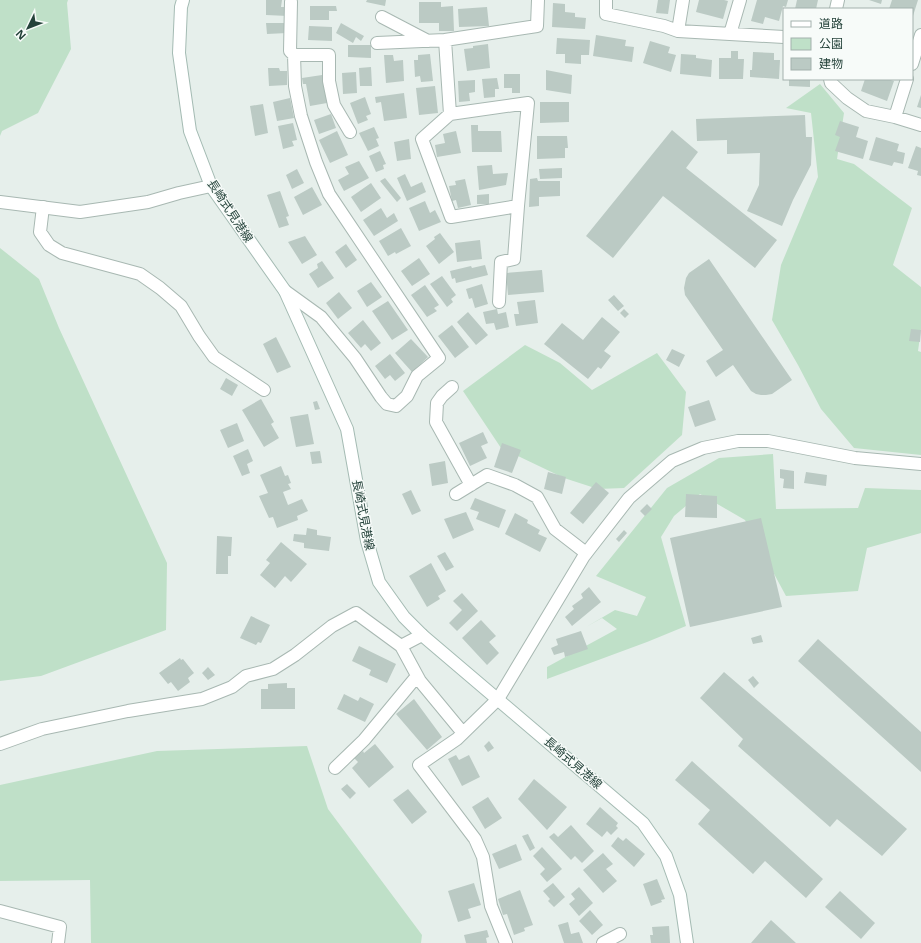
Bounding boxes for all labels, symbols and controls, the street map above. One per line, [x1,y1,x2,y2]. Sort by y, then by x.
north arrow [8,8,48,48]
legend [783,8,913,80]
text: 道路 [819,15,843,32]
text: N [12,27,29,44]
text: 公園 [819,35,843,52]
text: 建物 [819,55,843,72]
street label: 長崎式見港線 [204,176,257,246]
street label: 長崎式見港線 [348,478,379,552]
street label: 長崎式見港線 [541,733,606,793]

